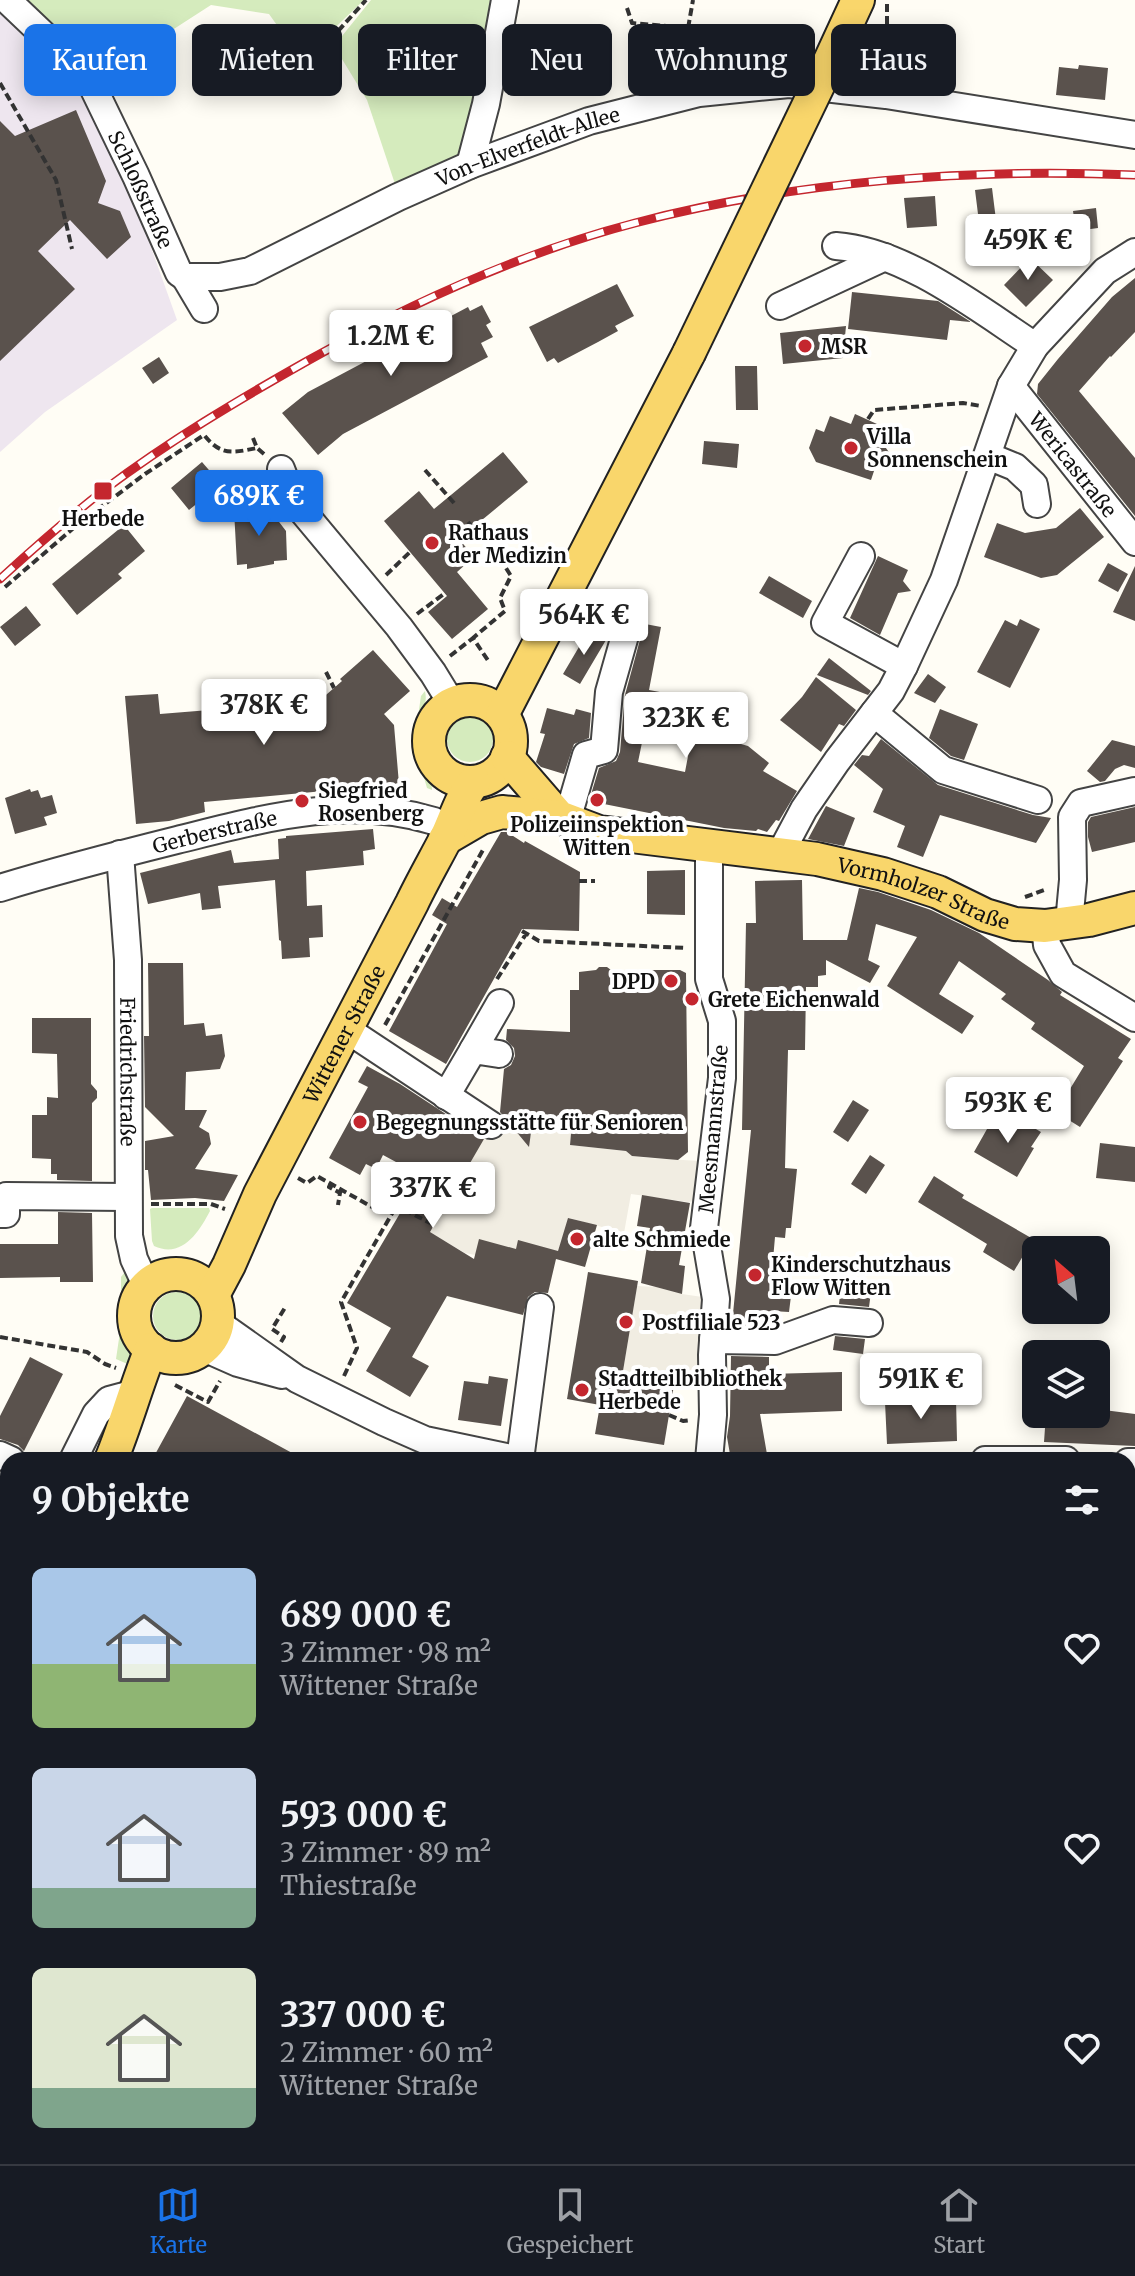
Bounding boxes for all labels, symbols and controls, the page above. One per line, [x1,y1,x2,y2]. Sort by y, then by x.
chip: Kaufen [24,24,176,96]
chip: Mieten [192,24,342,96]
chip: Filter [358,24,486,96]
chip: Neu [502,24,612,96]
chip: Wohnung [628,24,815,96]
chip: Haus [831,24,956,96]
street label: Von-Elverfeldt-Allee [431,101,622,191]
street label: Schloßstraße [103,126,179,252]
pin: 459K € [963,214,1093,282]
text: 459K € [983,223,1073,256]
pin: 1.2M € [326,310,456,378]
text: 1.2M € [347,319,435,352]
place label: MSR [821,334,868,359]
marker: MSR [796,337,814,355]
street label: Wericastraße [1023,406,1122,522]
place label: Villa Sonnenschein [866,424,1008,472]
marker: Villa Sonnenschein [842,439,860,457]
pin: 689K € [194,470,324,538]
text: 689K € [213,479,305,512]
marker: Herbede [92,480,114,502]
place label: Herbede [62,506,145,531]
place label: Rathaus der Medizin [448,520,567,568]
marker: Rathaus der Medizin [423,534,441,552]
pin: 564K € [519,589,649,657]
text: 564K € [538,598,630,631]
pin: 378K € [199,679,329,747]
text: 378K € [219,688,309,721]
pin: 323K € [621,692,751,760]
text: 323K € [642,701,730,734]
place label: Siegfried Rosenberg [318,778,424,826]
marker: Polizeiinspektion Witten [588,791,606,809]
marker: Siegfried Rosenberg [293,792,311,810]
street label: Gerberstraße [150,805,279,858]
place label: Polizeiinspektion Witten [510,812,685,860]
street label: Vormholzer Straße [834,851,1013,934]
street label: Wittener Straße [297,961,390,1108]
place label: DPD [612,969,655,994]
marker: DPD [662,972,680,990]
place label: Grete Eichenwald [708,987,880,1012]
marker: Grete Eichenwald [683,990,701,1008]
street label: Friedrichstraße [116,997,141,1146]
street label: Meesmannstraße [693,1044,733,1214]
pin: 593K € [943,1077,1073,1145]
text: 593K € [964,1086,1052,1119]
place label: Begegnungsstätte für Senioren [376,1110,684,1135]
marker: Begegnungsstätte für Senioren [351,1113,369,1131]
pin: 337K € [368,1162,498,1230]
text: 337K € [389,1171,477,1204]
place label: alte Schmiede [593,1227,731,1252]
marker: alte Schmiede [568,1230,586,1248]
north arrow [1022,1236,1110,1324]
map controls [1022,1236,1110,1428]
place label: Kinderschutzhaus Flow Witten [771,1252,951,1300]
marker: Kinderschutzhaus Flow Witten [746,1266,764,1284]
place label: Postfiliale 523 [642,1310,781,1335]
marker: Postfiliale 523 [617,1313,635,1331]
button: layers [1022,1340,1110,1428]
pin: 591K € [856,1353,986,1421]
text: 591K € [878,1362,964,1395]
place label: Stadtteilbibliothek Herbede [598,1366,782,1414]
marker: Stadtteilbibliothek Herbede [573,1381,591,1399]
icon: filters [1060,1478,1104,1522]
text: 9 Objekte [32,1479,189,1521]
text: 689 000 € [280,1594,451,1636]
icon: home [96,1600,192,1696]
icon: heart [1060,1626,1104,1670]
text: 3 Zimmer · 98 m² [280,1636,491,1669]
text: Wittener Straße [280,1669,478,1702]
text: 593 000 € [280,1794,447,1836]
icon: home [96,1800,192,1896]
icon: heart [1060,1826,1104,1870]
text: 3 Zimmer · 89 m² [280,1836,491,1869]
text: Thiestraße [280,1869,417,1902]
text: 337 000 € [280,1994,446,2036]
icon: home [96,2000,192,2096]
icon: heart [1060,2026,1104,2070]
text: 2 Zimmer · 60 m² [280,2036,493,2069]
text: Wittener Straße [280,2069,478,2102]
tab: Karte [150,2183,207,2259]
tab: Gespeichert [507,2183,633,2259]
tab: Start [933,2183,985,2259]

